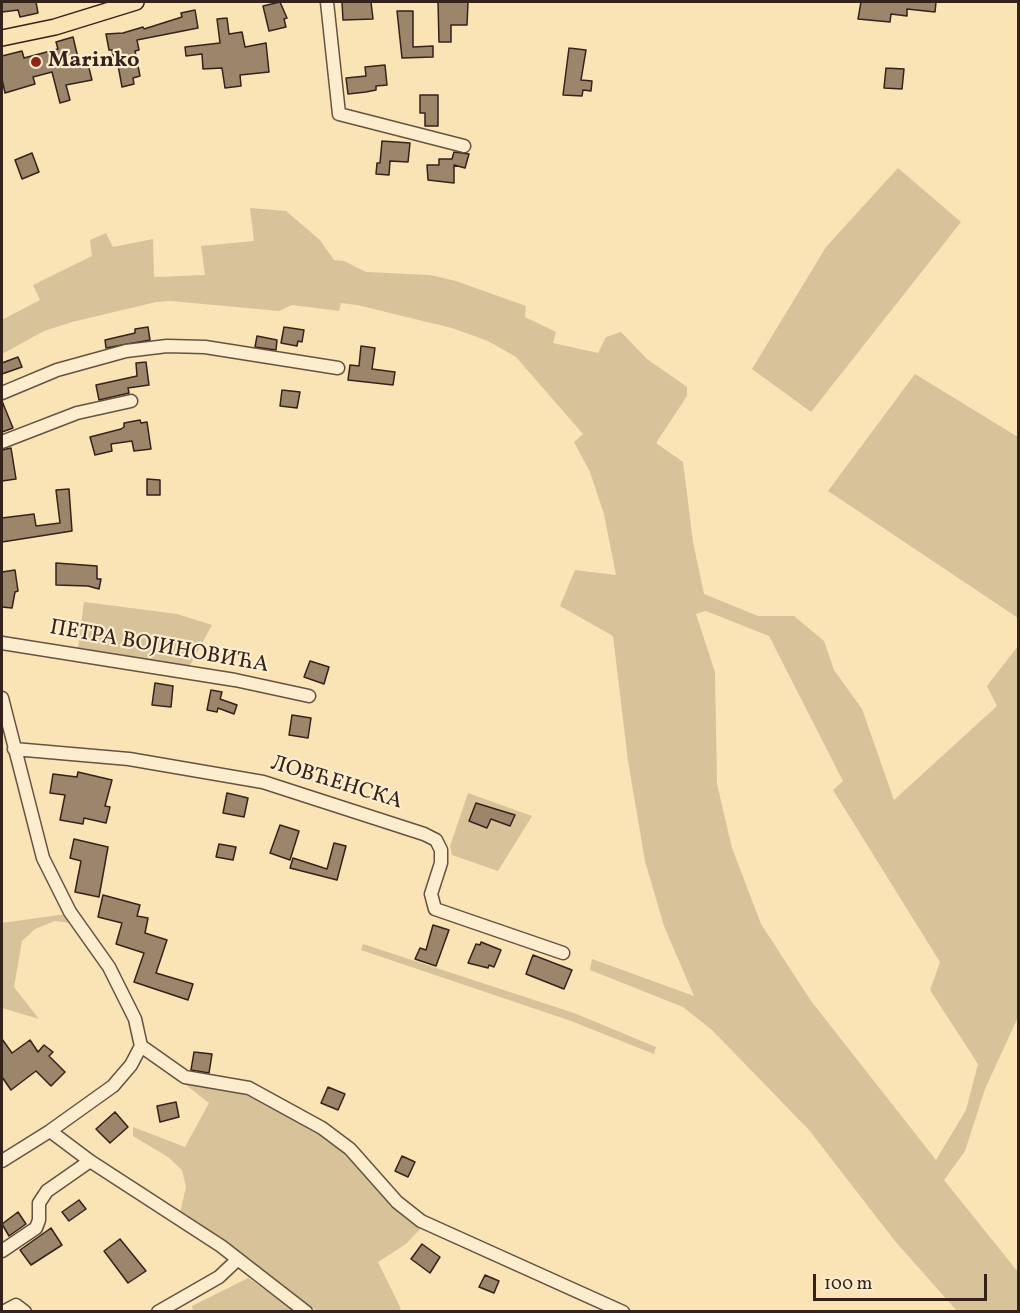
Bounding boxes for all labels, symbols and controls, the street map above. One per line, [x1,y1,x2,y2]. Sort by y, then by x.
place label: Marinko [48,49,140,75]
marker: Marinko [29,55,43,69]
street label: ПЕТРА ВОЈИНОВИЋА [47,616,271,680]
street label: ЛОВЋЕНСКА [267,751,405,817]
scale bar [816,1262,990,1300]
text: 100 m [824,1272,873,1297]

